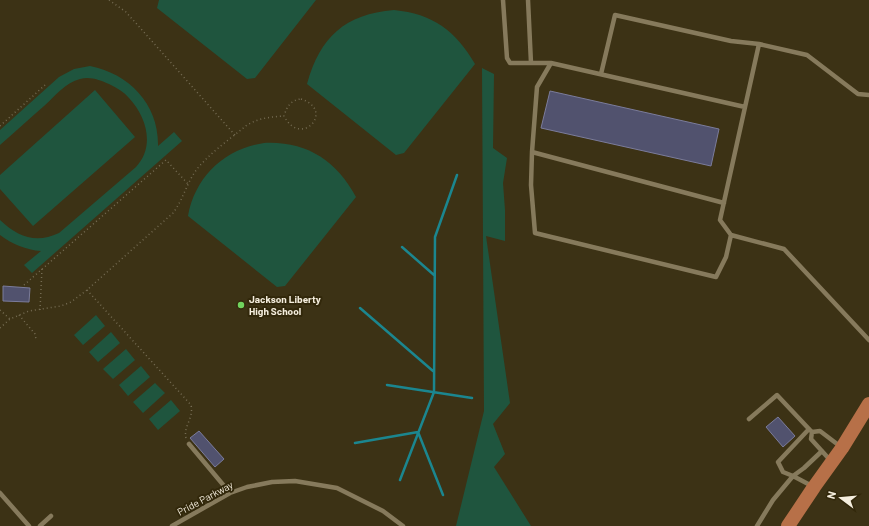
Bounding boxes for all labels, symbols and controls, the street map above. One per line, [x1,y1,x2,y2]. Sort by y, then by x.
place label: Jackson Liberty High School [249,293,321,317]
marker: Jackson Liberty High School [236,300,246,310]
street label: Pride Parkway [175,478,235,518]
north arrow [821,478,861,518]
text: N [824,490,838,500]

